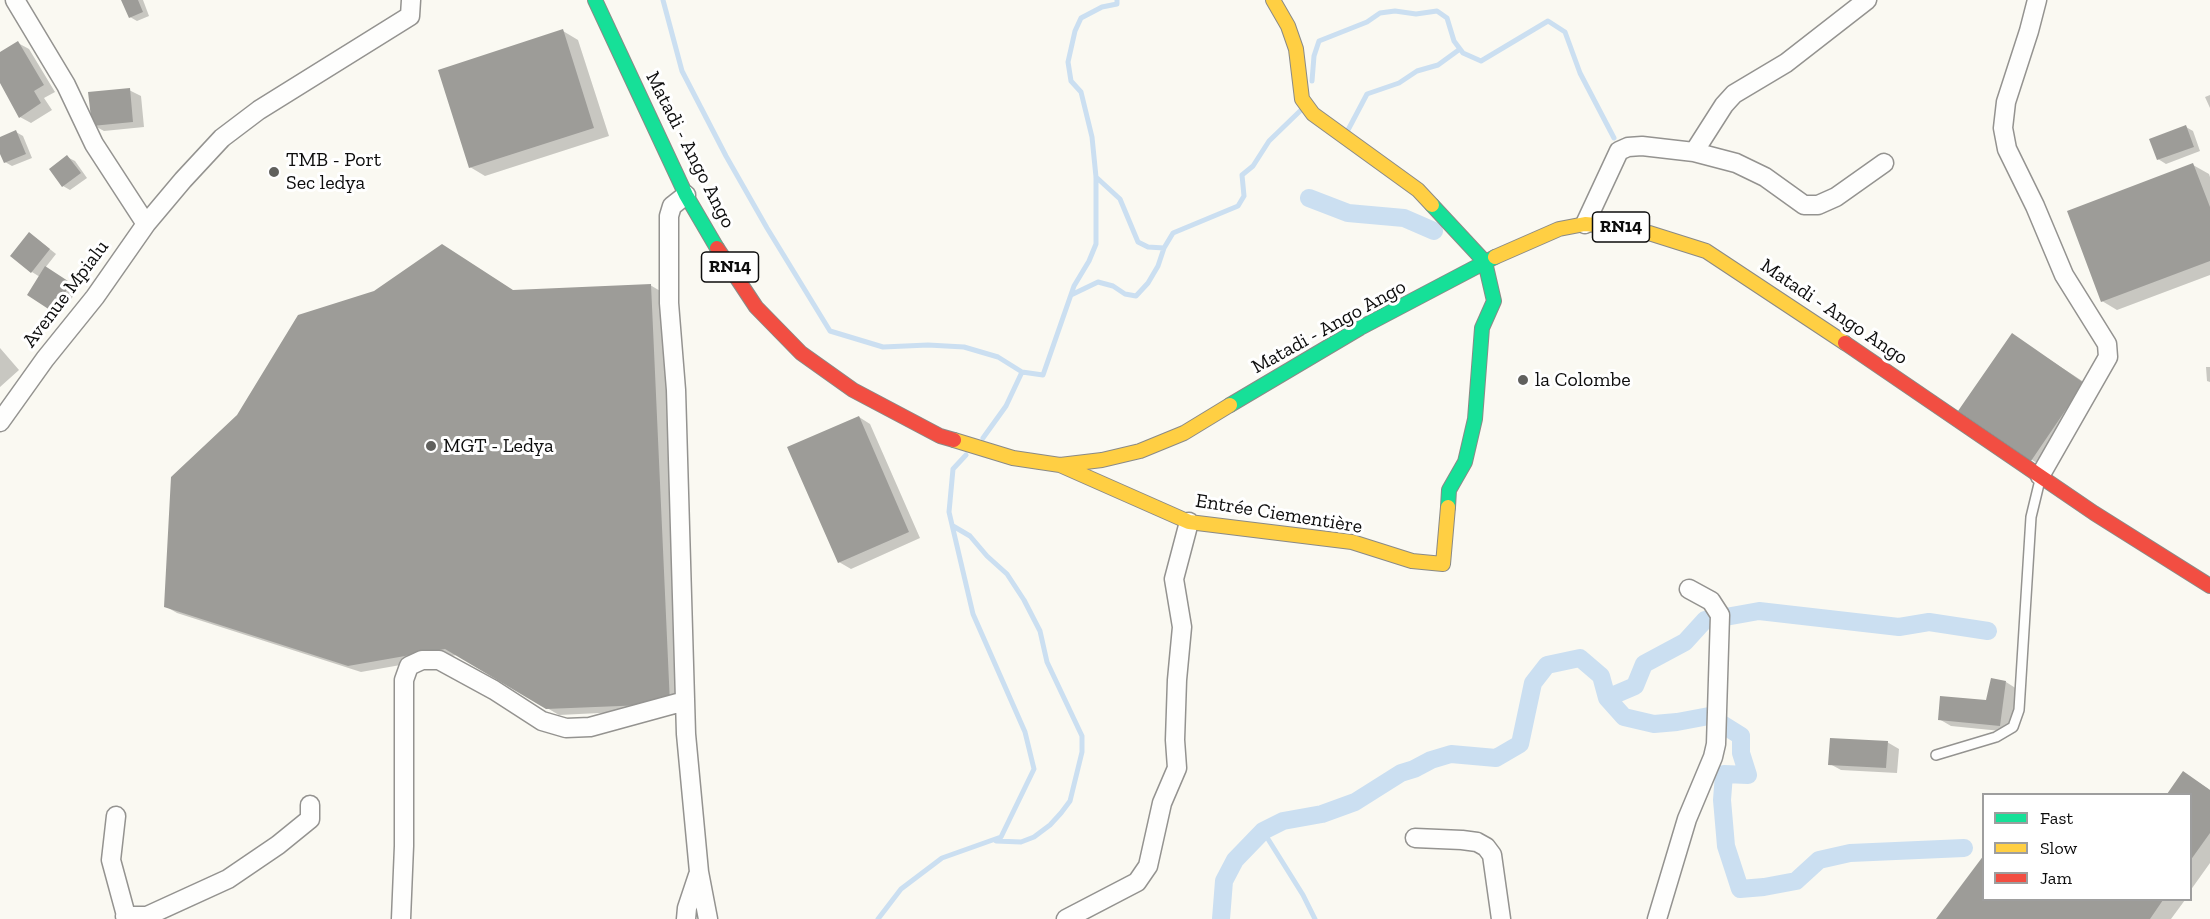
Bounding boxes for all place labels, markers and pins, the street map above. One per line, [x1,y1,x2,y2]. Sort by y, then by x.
place label: TMB - Port Sec ledya [286,148,381,195]
marker: TMB - Port Sec ledya [267,165,281,179]
place label: la Colombe [1535,368,1631,392]
marker: la Colombe [1516,373,1530,387]
place label: MGT - Ledya [443,434,554,458]
marker: MGT - Ledya [424,439,438,453]

